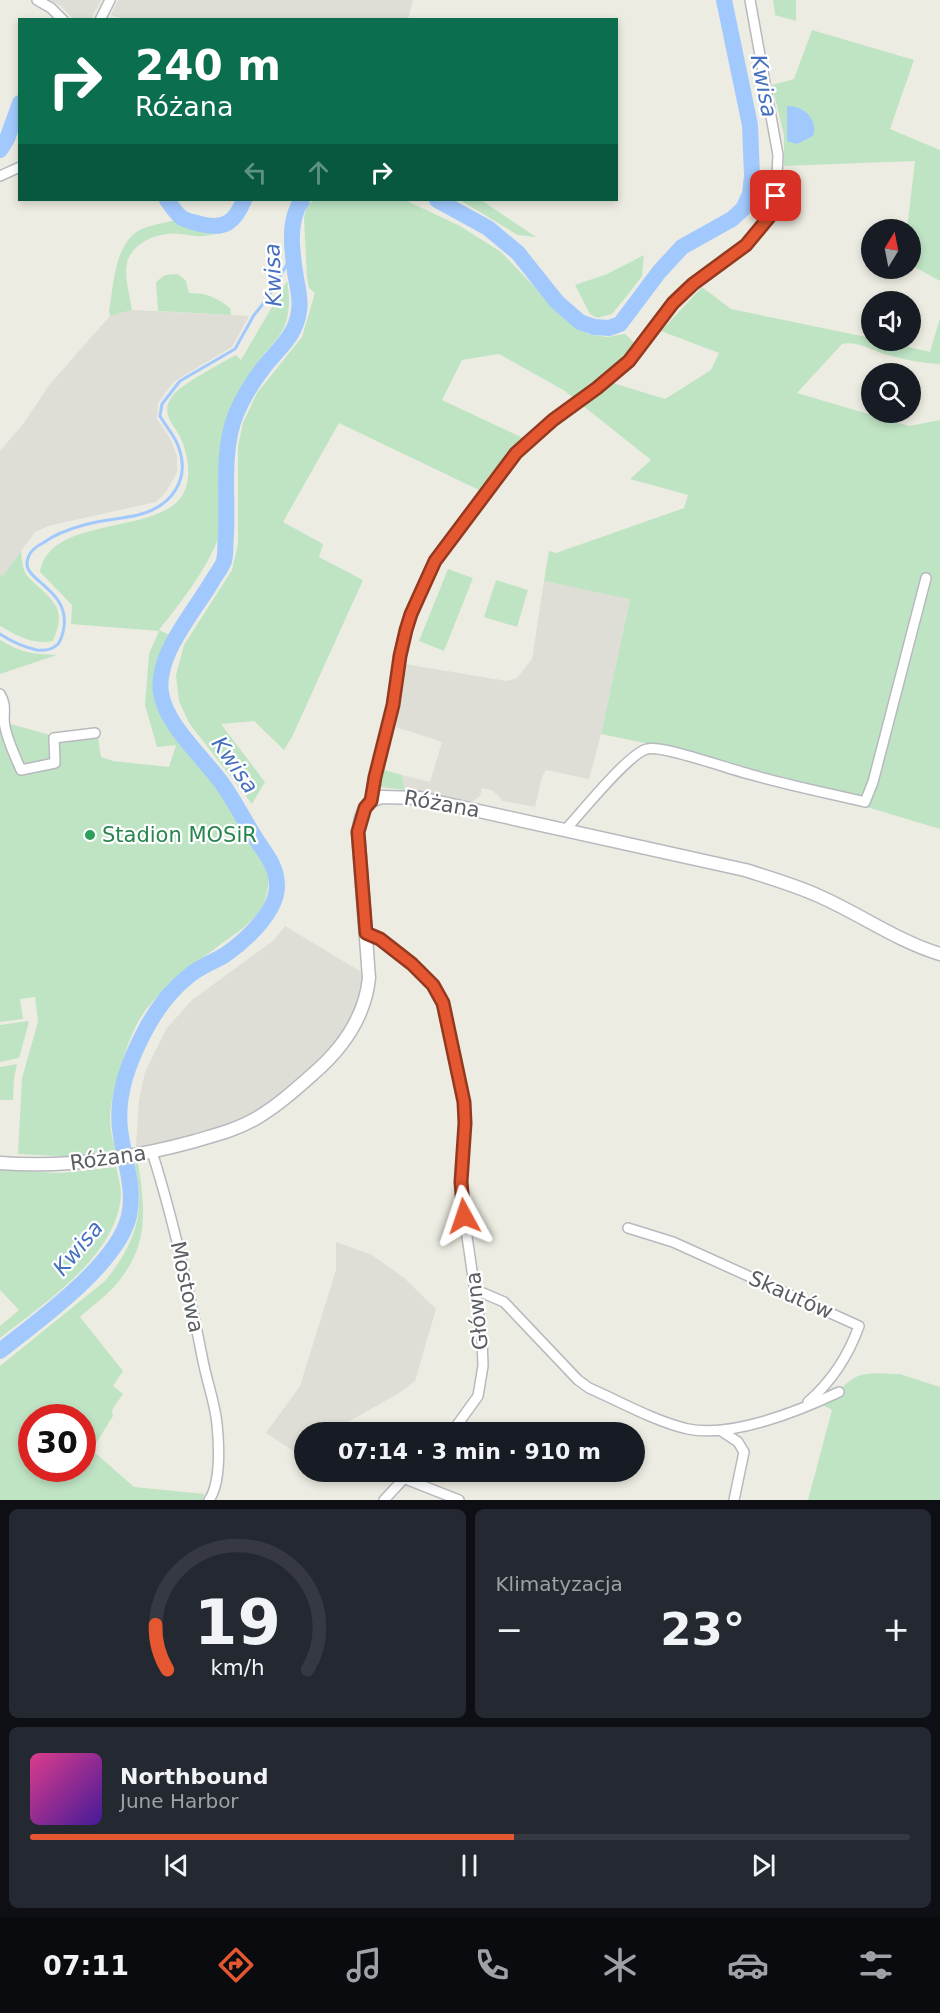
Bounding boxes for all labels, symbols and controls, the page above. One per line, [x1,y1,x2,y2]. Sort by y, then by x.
text: 240 m [135,41,281,90]
icon: right [36,42,114,120]
water label: Kwisa [746,52,782,120]
text: Różana [135,91,233,122]
icon: left [239,156,272,189]
icon: ahead [302,156,335,189]
icon: right [365,156,398,189]
pin [750,170,801,221]
icon: arrive [759,179,792,212]
north arrow [861,219,921,279]
map controls [861,219,921,423]
water label: Kwisa [259,243,287,307]
button: sound [861,291,921,351]
button: search [861,363,921,423]
water label: Kwisa [207,732,263,798]
street label: Różana [402,786,482,822]
place label: Stadion MOSiR [102,823,257,847]
marker: Stadion MOSiR [83,828,97,842]
street label: Różana [68,1141,148,1175]
position arrow [432,1184,496,1248]
water label: Kwisa [48,1216,108,1280]
street label: Mostowa [166,1239,208,1335]
street label: Skautów [745,1266,837,1324]
street label: Główna [461,1271,493,1351]
speed limit sign: 30 [18,1404,96,1482]
text: 07:14 · 3 min · 910 m [338,1439,601,1464]
text: Klimatyzacja [496,1572,623,1596]
text: 19 [194,1586,281,1659]
text: 23° [660,1603,745,1656]
text: − [496,1610,523,1649]
text: + [882,1610,910,1649]
text: km/h [210,1656,264,1681]
text: Northbound [120,1764,269,1789]
text: June Harbor [120,1789,239,1813]
icon: previous [160,1849,193,1882]
icon: pause [453,1849,486,1882]
icon: next [747,1849,780,1882]
icon: directions [215,1944,257,1986]
icon: music [343,1944,385,1986]
icon: phone [471,1944,513,1986]
icon: climate [599,1944,641,1986]
icon: car [727,1944,769,1986]
icon: filters [855,1944,897,1986]
text: 07:11 [43,1950,129,1981]

